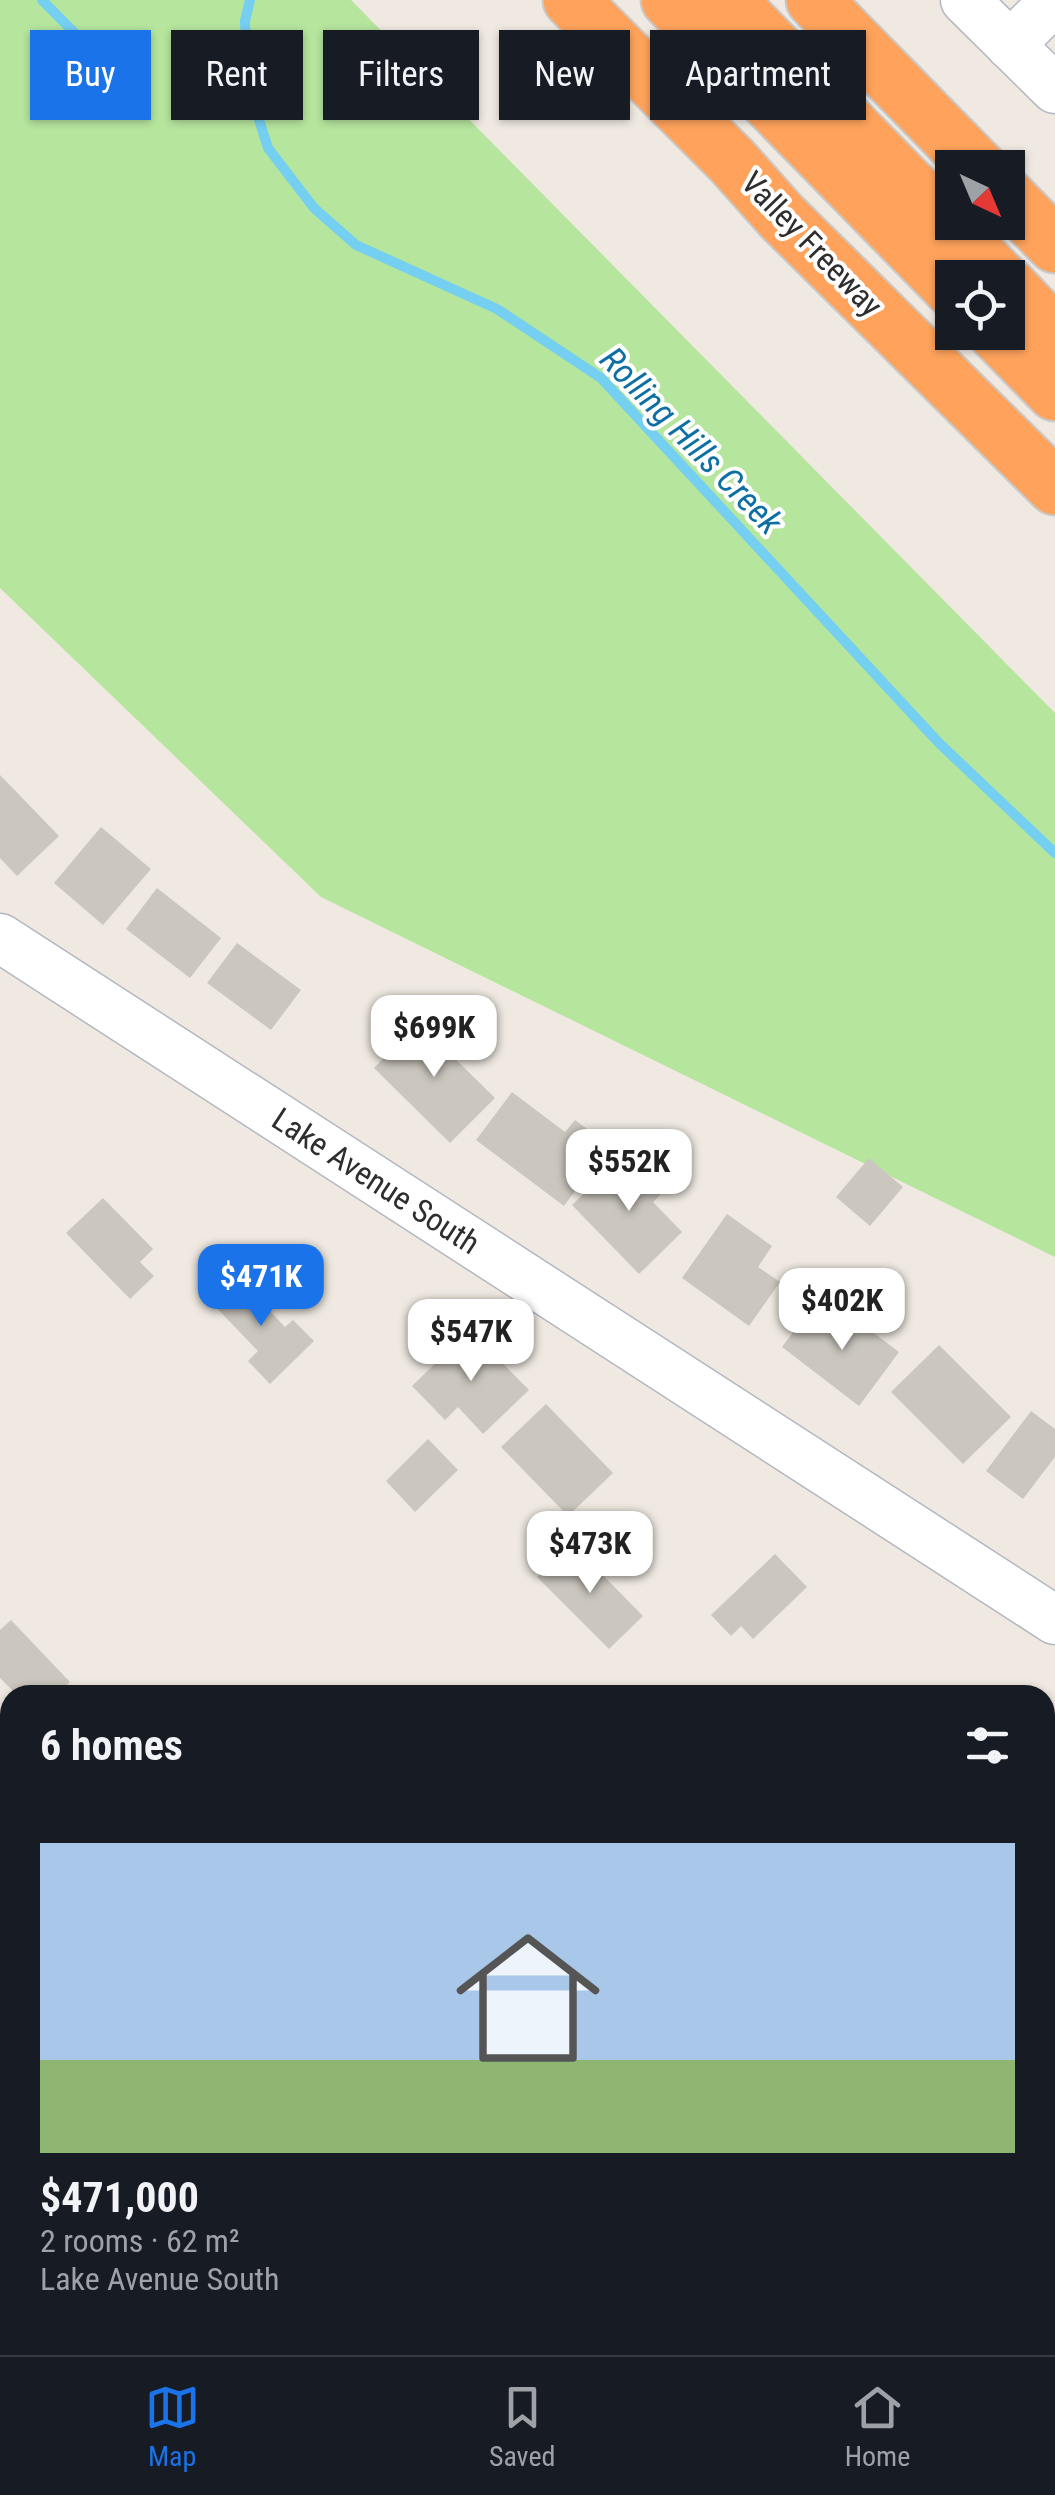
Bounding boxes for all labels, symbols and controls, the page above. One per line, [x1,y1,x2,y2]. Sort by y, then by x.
chip: Buy [30,30,151,120]
chip: Rent [171,30,303,120]
chip: Filters [323,30,479,120]
chip: New [499,30,630,120]
chip: Apartment [650,30,866,120]
north arrow [935,150,1025,240]
map controls [935,150,1025,350]
street label: Valley Freeway [734,164,890,324]
button: locate [935,260,1025,350]
water label: Rolling Hills Creek [592,339,791,543]
pin: $699K [364,995,504,1080]
text: $699K [393,1008,475,1046]
street label: Lake Avenue South [265,1100,487,1262]
pin: $552K [559,1129,699,1214]
text: $552K [588,1142,670,1180]
pin: $471K [191,1244,331,1329]
text: $471K [220,1257,302,1295]
pin: $402K [772,1268,912,1353]
text: $402K [801,1281,883,1319]
pin: $547K [401,1299,541,1384]
text: $547K [430,1312,512,1350]
pin: $473K [520,1511,660,1596]
text: $473K [549,1524,631,1562]
icon: filters [960,1718,1015,1773]
text: 6 homes [40,1721,183,1770]
icon: home [438,1908,618,2088]
text: $471,000 [40,2173,199,2222]
text: 2 rooms · 62 m² [40,2222,239,2260]
text: Lake Avenue South [40,2260,280,2298]
tab: Map [145,2380,200,2473]
tab: Saved [489,2380,555,2473]
tab: Home [845,2380,910,2473]

